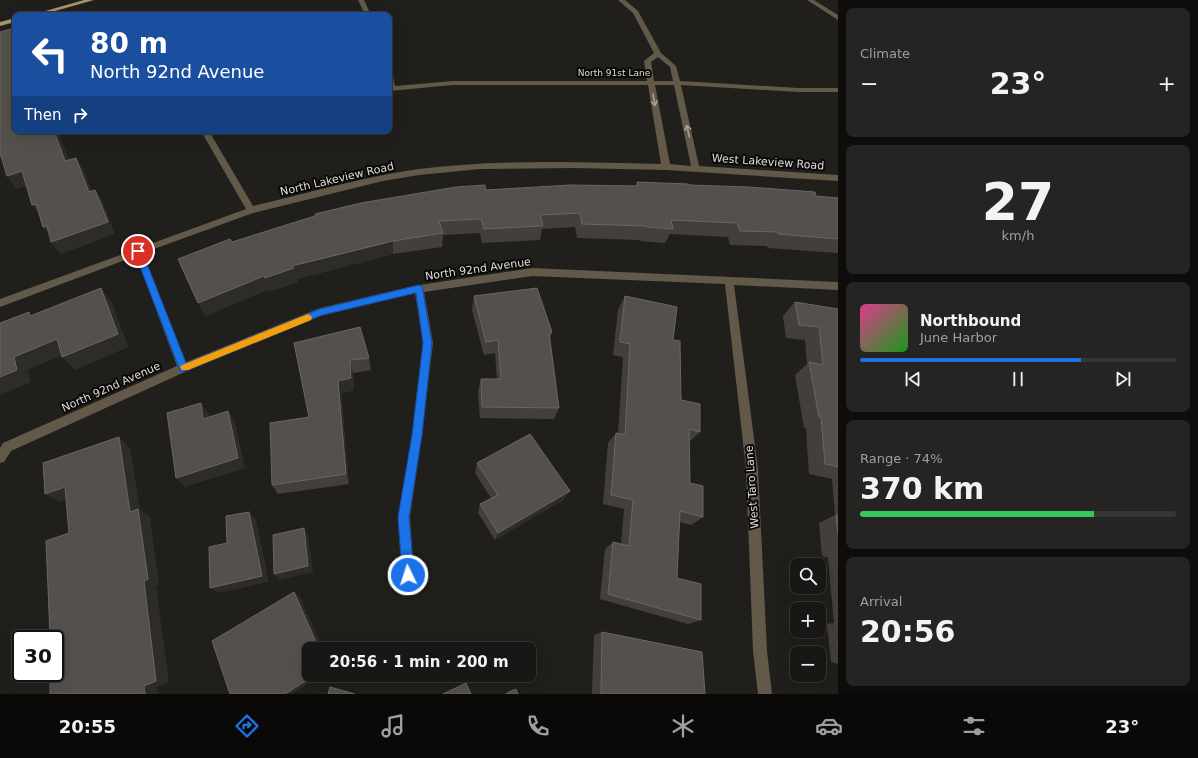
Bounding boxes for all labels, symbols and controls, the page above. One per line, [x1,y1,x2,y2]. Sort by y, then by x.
text: 80 m [90,27,168,60]
icon: left [24,28,76,80]
text: Climate [860,46,910,61]
text: North 92nd Avenue [90,61,264,82]
text: 23° [990,66,1046,101]
street label: North 91st Lane [578,68,651,78]
text: − [860,71,878,96]
text: + [1158,71,1176,96]
one-way arrow [650,93,658,106]
icon: right [69,104,91,126]
text: Then [24,106,61,124]
one-way arrow [683,125,691,138]
street label: West Lakeview Road [711,152,825,172]
street label: North Lakeview Road [279,160,395,198]
text: 27 [982,172,1054,232]
text: km/h [1002,228,1034,243]
pin [121,234,155,268]
icon: arrive [127,240,149,262]
street label: North 92nd Avenue [424,255,532,283]
text: Northbound [920,312,1021,330]
text: June Harbor [920,330,997,345]
street label: North 92nd Avenue [60,359,163,415]
icon: previous [902,368,924,390]
icon: pause [1007,368,1029,390]
icon: next [1112,368,1134,390]
street label: West Taro Lane [743,445,761,529]
text: Range · 74% [860,451,943,466]
text: 370 km [860,471,984,506]
position arrow [387,554,429,596]
map controls [790,558,826,682]
button: search [790,558,826,594]
text: Arrival [860,594,902,609]
button: + [790,602,826,638]
text: 20:56 [860,614,956,649]
speed limit sign: 30 [12,630,64,682]
button: − [790,646,826,682]
text: 20:56 · 1 min · 200 m [329,653,509,671]
icon: directions [233,712,261,740]
icon: music [379,712,407,740]
icon: phone [524,712,552,740]
icon: climate [669,712,697,740]
icon: car [815,712,843,740]
icon: filters [960,712,988,740]
text: 20:55 [59,716,116,737]
text: 23° [1105,716,1139,737]

